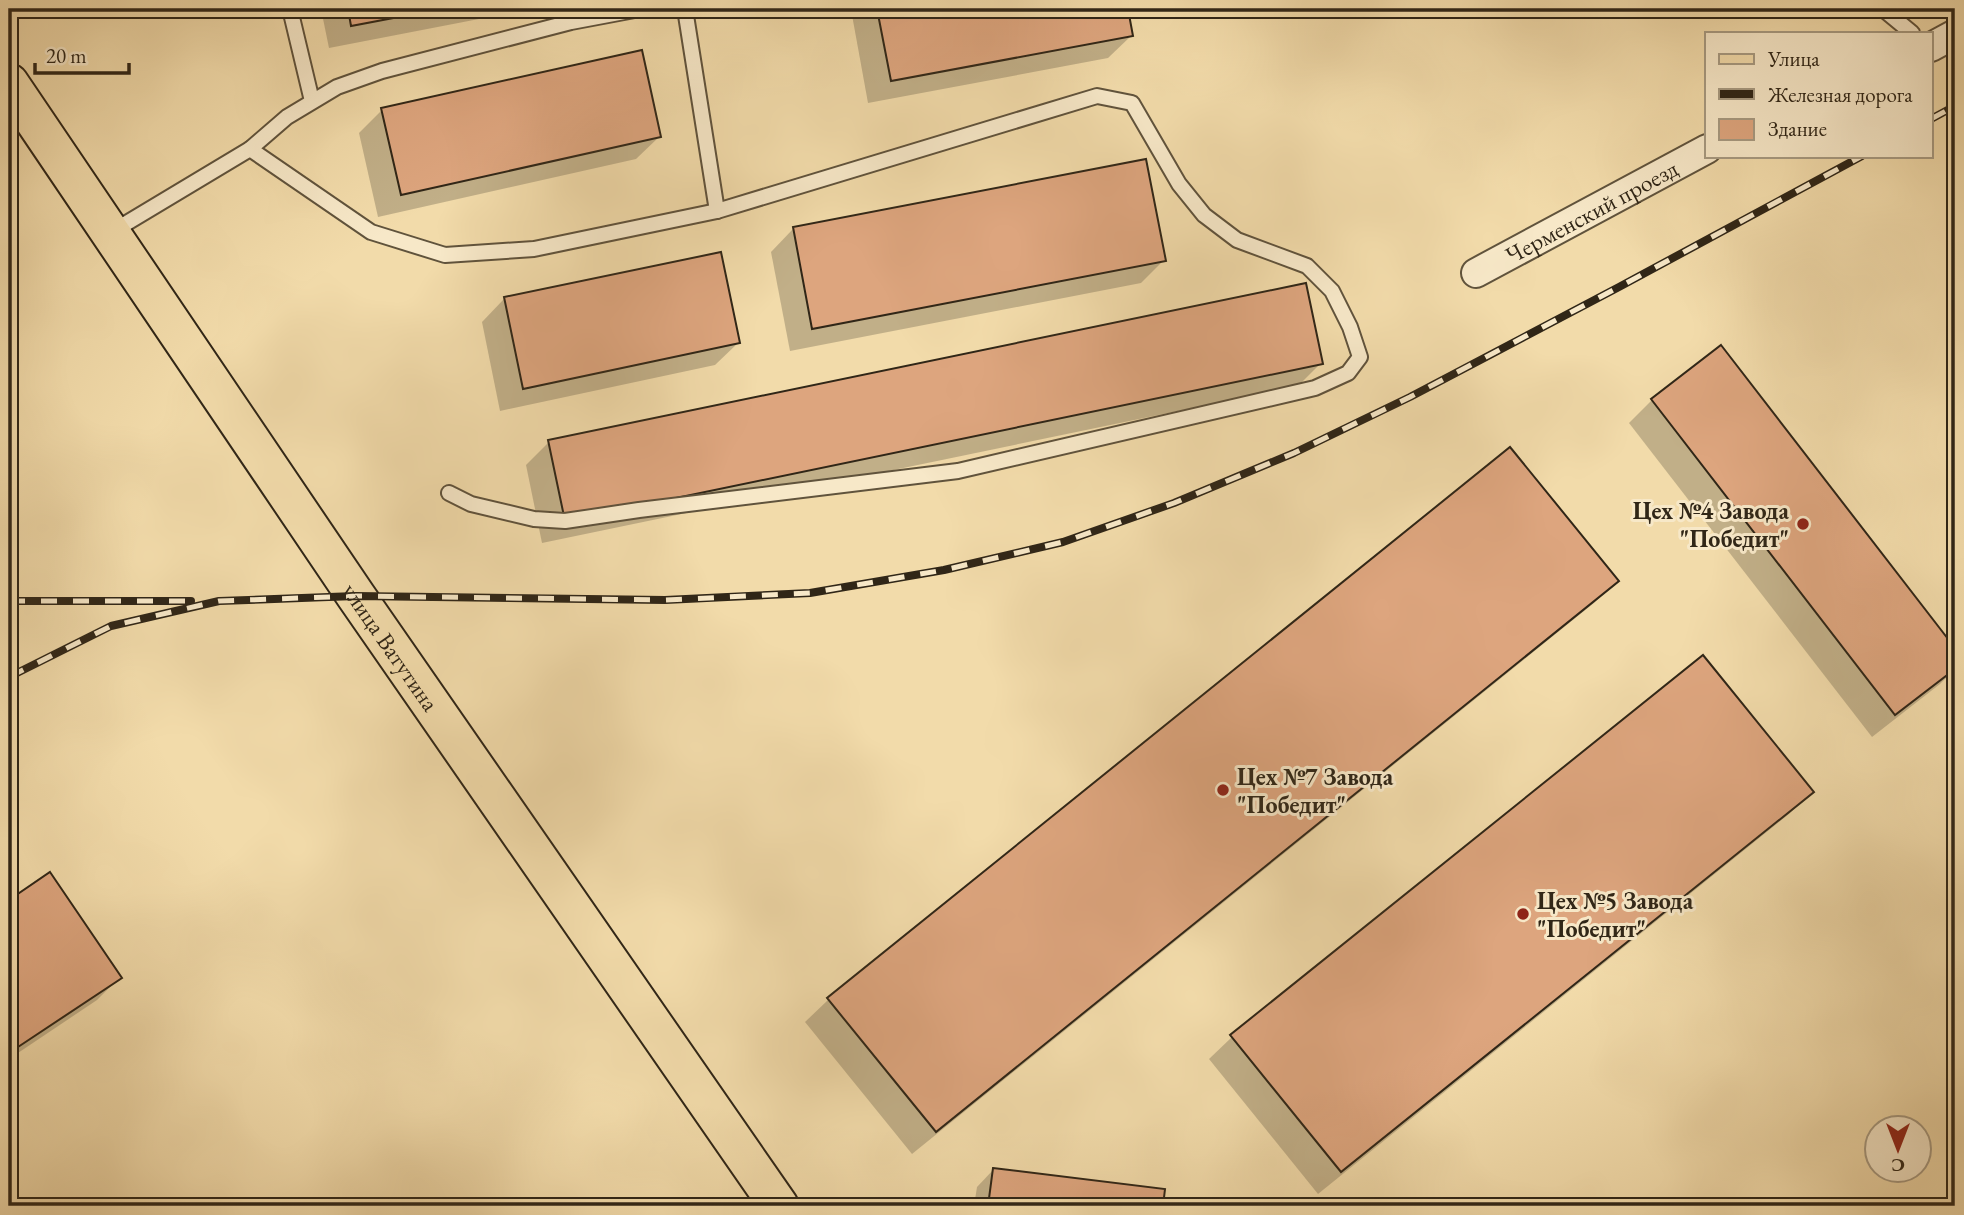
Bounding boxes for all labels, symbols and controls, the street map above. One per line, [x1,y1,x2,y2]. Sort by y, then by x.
scale bar [35,32,130,76]
legend [1705,32,1932,158]
text: 20 m [46,42,87,69]
text: Улица [1767,45,1820,72]
text: Железная дорога [1767,81,1913,108]
text: Здание [1768,115,1827,142]
street label: Черменский проезд [1500,152,1683,270]
place label: Цех №4 Завода "Победит" [1633,495,1789,554]
marker: Цех №4 Завода "Победит" [1795,516,1811,532]
street label: улица Ватутина [336,576,447,717]
place label: Цех №7 Завода "Победит" [1237,761,1394,820]
marker: Цех №7 Завода "Победит" [1215,782,1231,798]
place label: Цех №5 Завода "Победит" [1537,885,1694,944]
marker: Цех №5 Завода "Победит" [1515,906,1531,922]
north arrow [1862,1114,1932,1184]
text: С [1891,1153,1905,1178]

